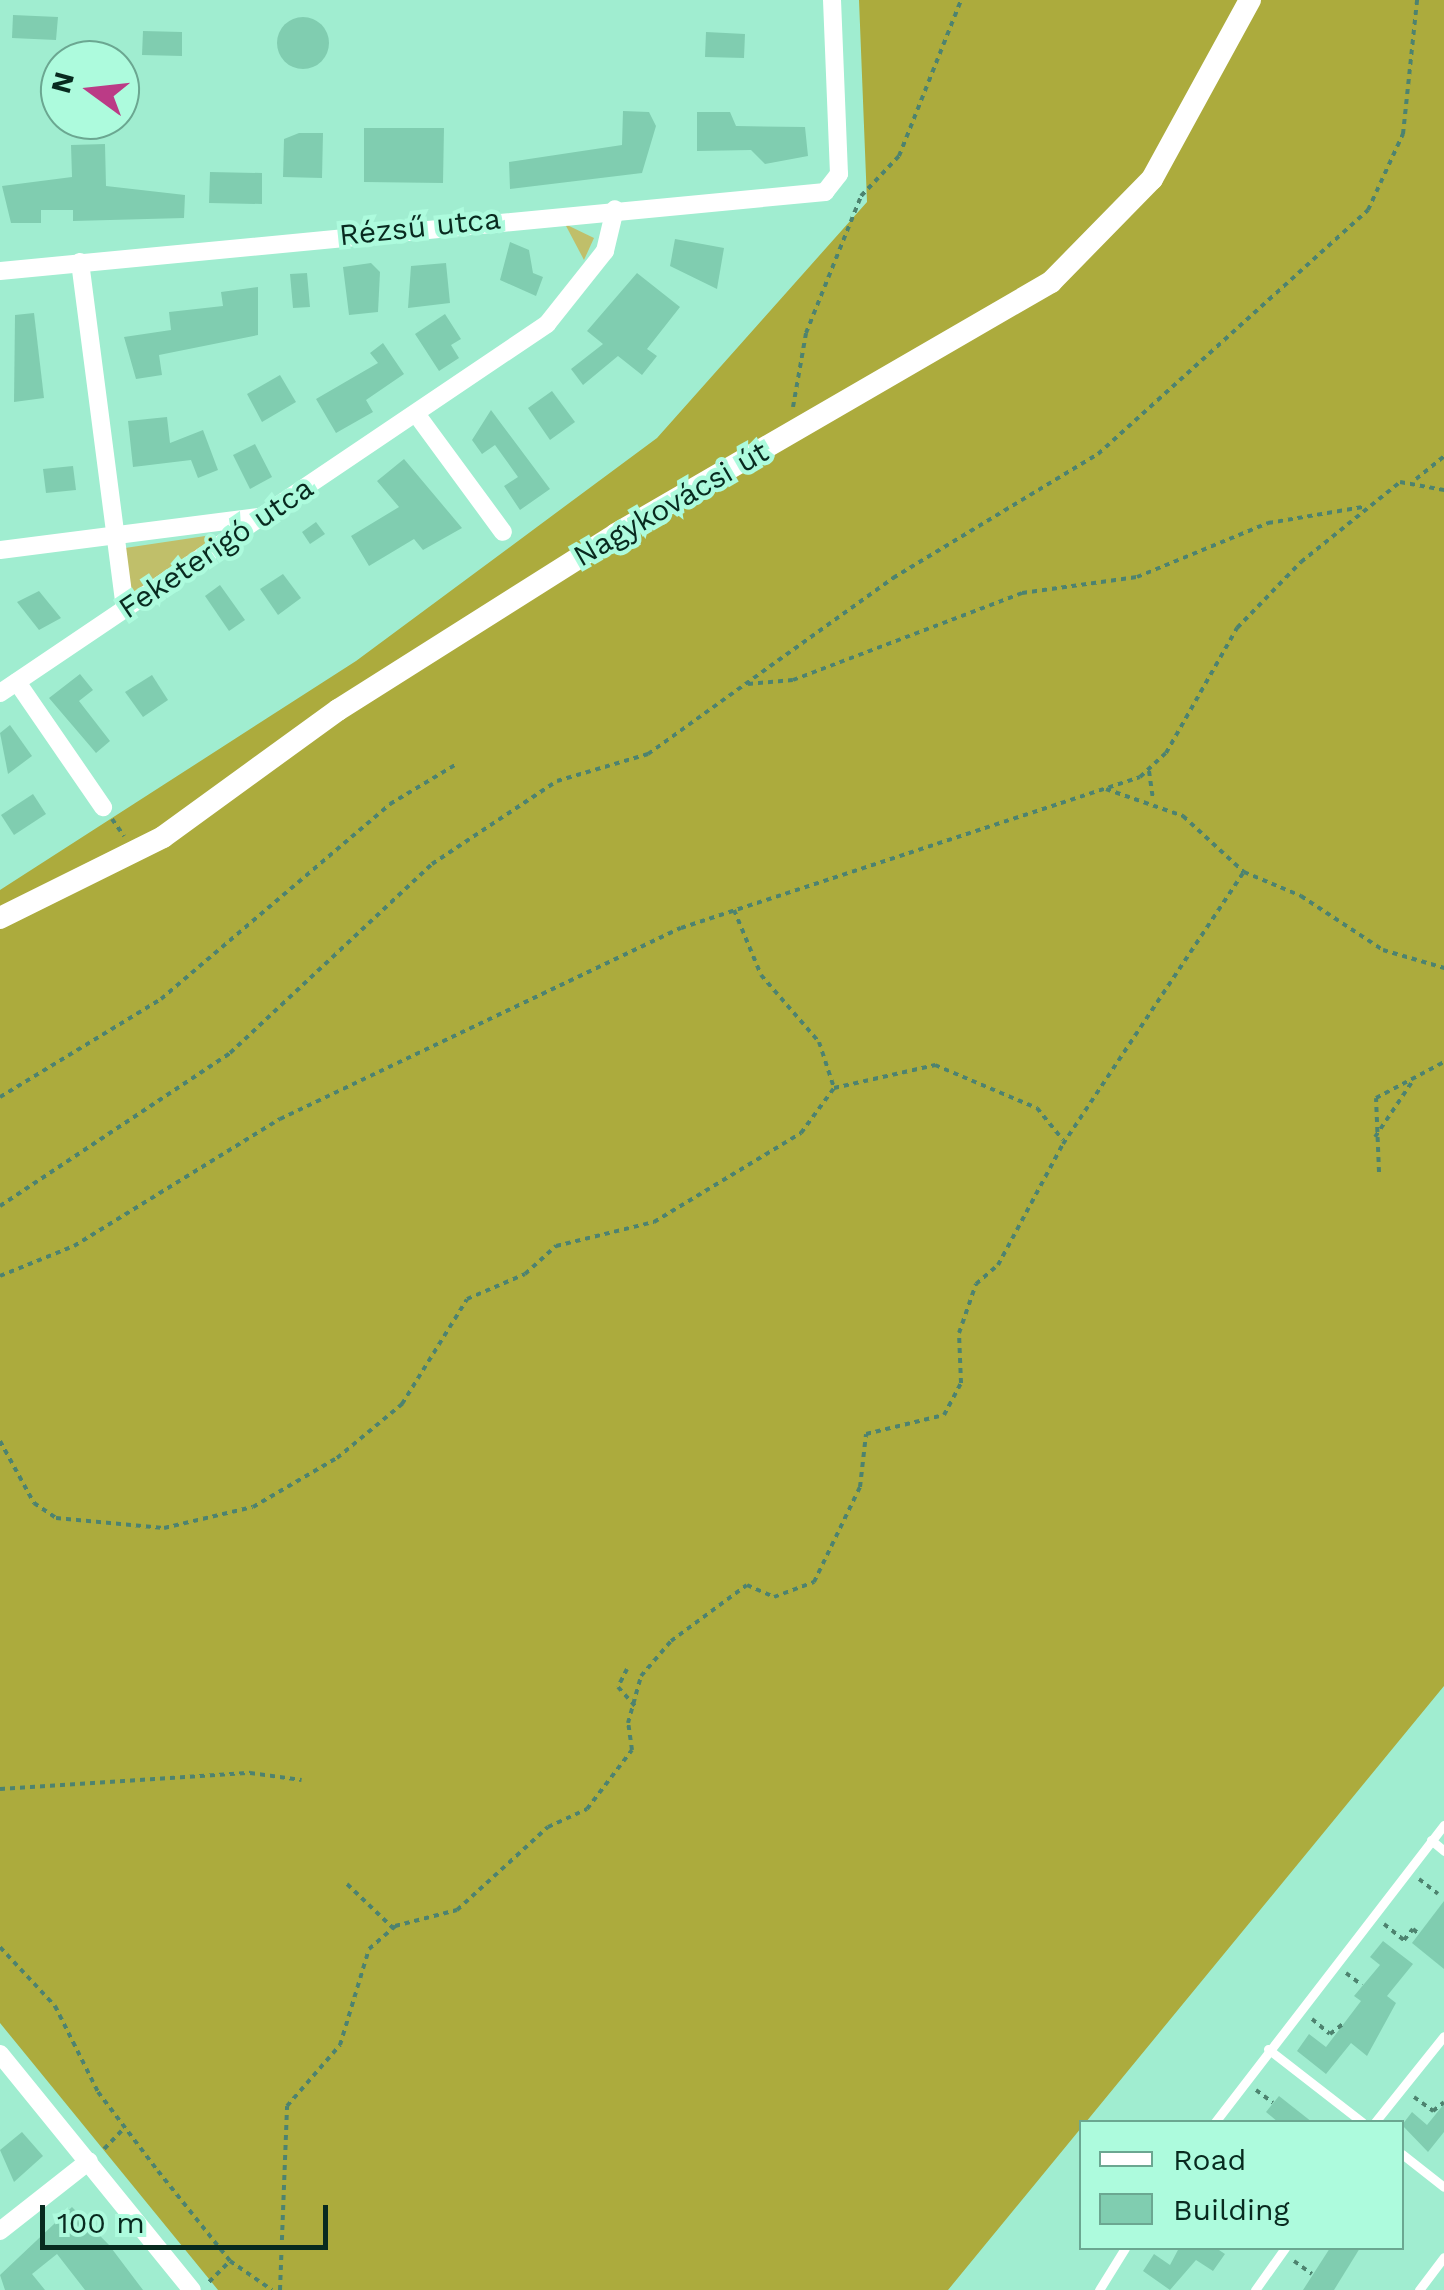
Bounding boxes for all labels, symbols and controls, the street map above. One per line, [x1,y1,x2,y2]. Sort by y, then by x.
north arrow [40,40,140,140]
text: N [44,68,81,97]
street label: Rézsű utca [337,201,503,253]
street label: Nagykovácsi út [567,434,775,574]
street label: Feketerigó utca [112,470,320,626]
legend [1079,2120,1404,2250]
text: Road [1173,2142,1246,2177]
scale bar [45,2185,332,2247]
text: Building [1173,2192,1290,2227]
text: 100 m [57,2205,145,2240]

